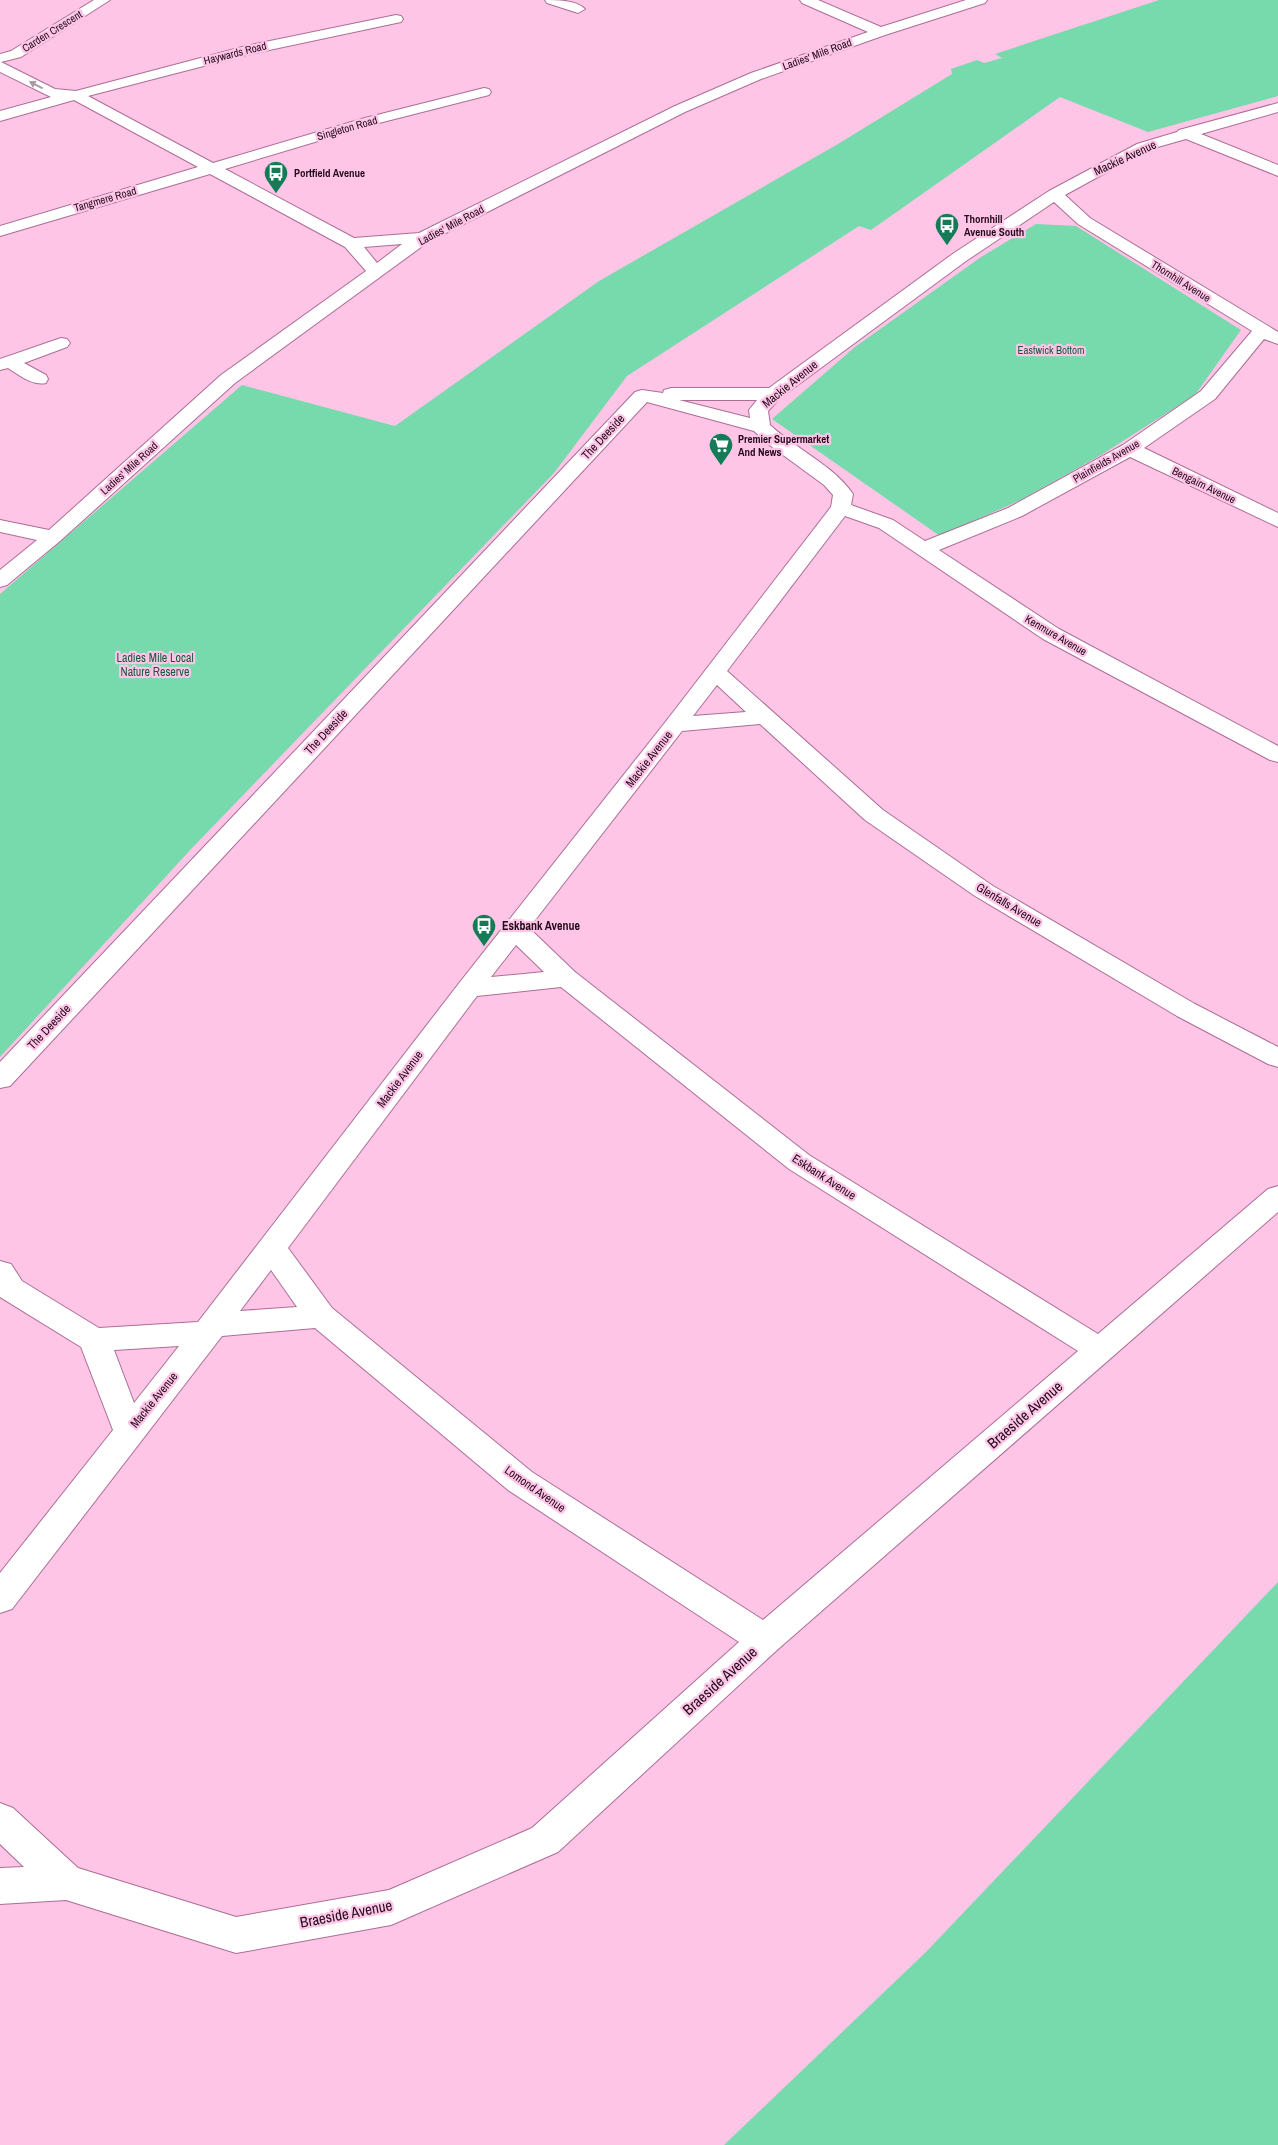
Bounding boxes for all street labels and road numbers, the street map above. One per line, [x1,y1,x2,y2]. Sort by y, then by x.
street label: Carden Crescent [19,7,85,55]
street label: Ladies' Mile Road [781,35,853,73]
street label: Haywards Road [202,38,268,68]
street label: Singleton Road [315,113,379,143]
street label: Mackie Avenue [1091,137,1159,179]
street label: Tangmere Road [72,183,138,215]
street label: Ladies' Mile Road [416,202,486,248]
street label: Thornhill Avenue [1149,257,1213,305]
street label: Mackie Avenue [759,357,821,411]
street label: The Deeside [578,411,628,463]
street label: Plainfields Avenue [1070,436,1142,486]
street label: Ladies' Mile Road [97,439,161,497]
street label: Bengairn Avenue [1170,464,1238,506]
street label: Kenmure Avenue [1023,612,1089,658]
street label: The Deeside [301,706,351,758]
street label: Mackie Avenue [622,728,676,790]
street label: Glenfalls Avenue [973,879,1045,931]
street label: The Deeside [24,1001,74,1053]
street label: Mackie Avenue [373,1047,427,1111]
street label: Eskbank Avenue [789,1150,859,1204]
street label: Mackie Avenue [127,1369,181,1431]
street label: Braeside Avenue [983,1376,1067,1453]
street label: Lomond Avenue [501,1462,569,1516]
street label: Braeside Avenue [678,1641,762,1720]
street label: Braeside Avenue [298,1894,394,1933]

